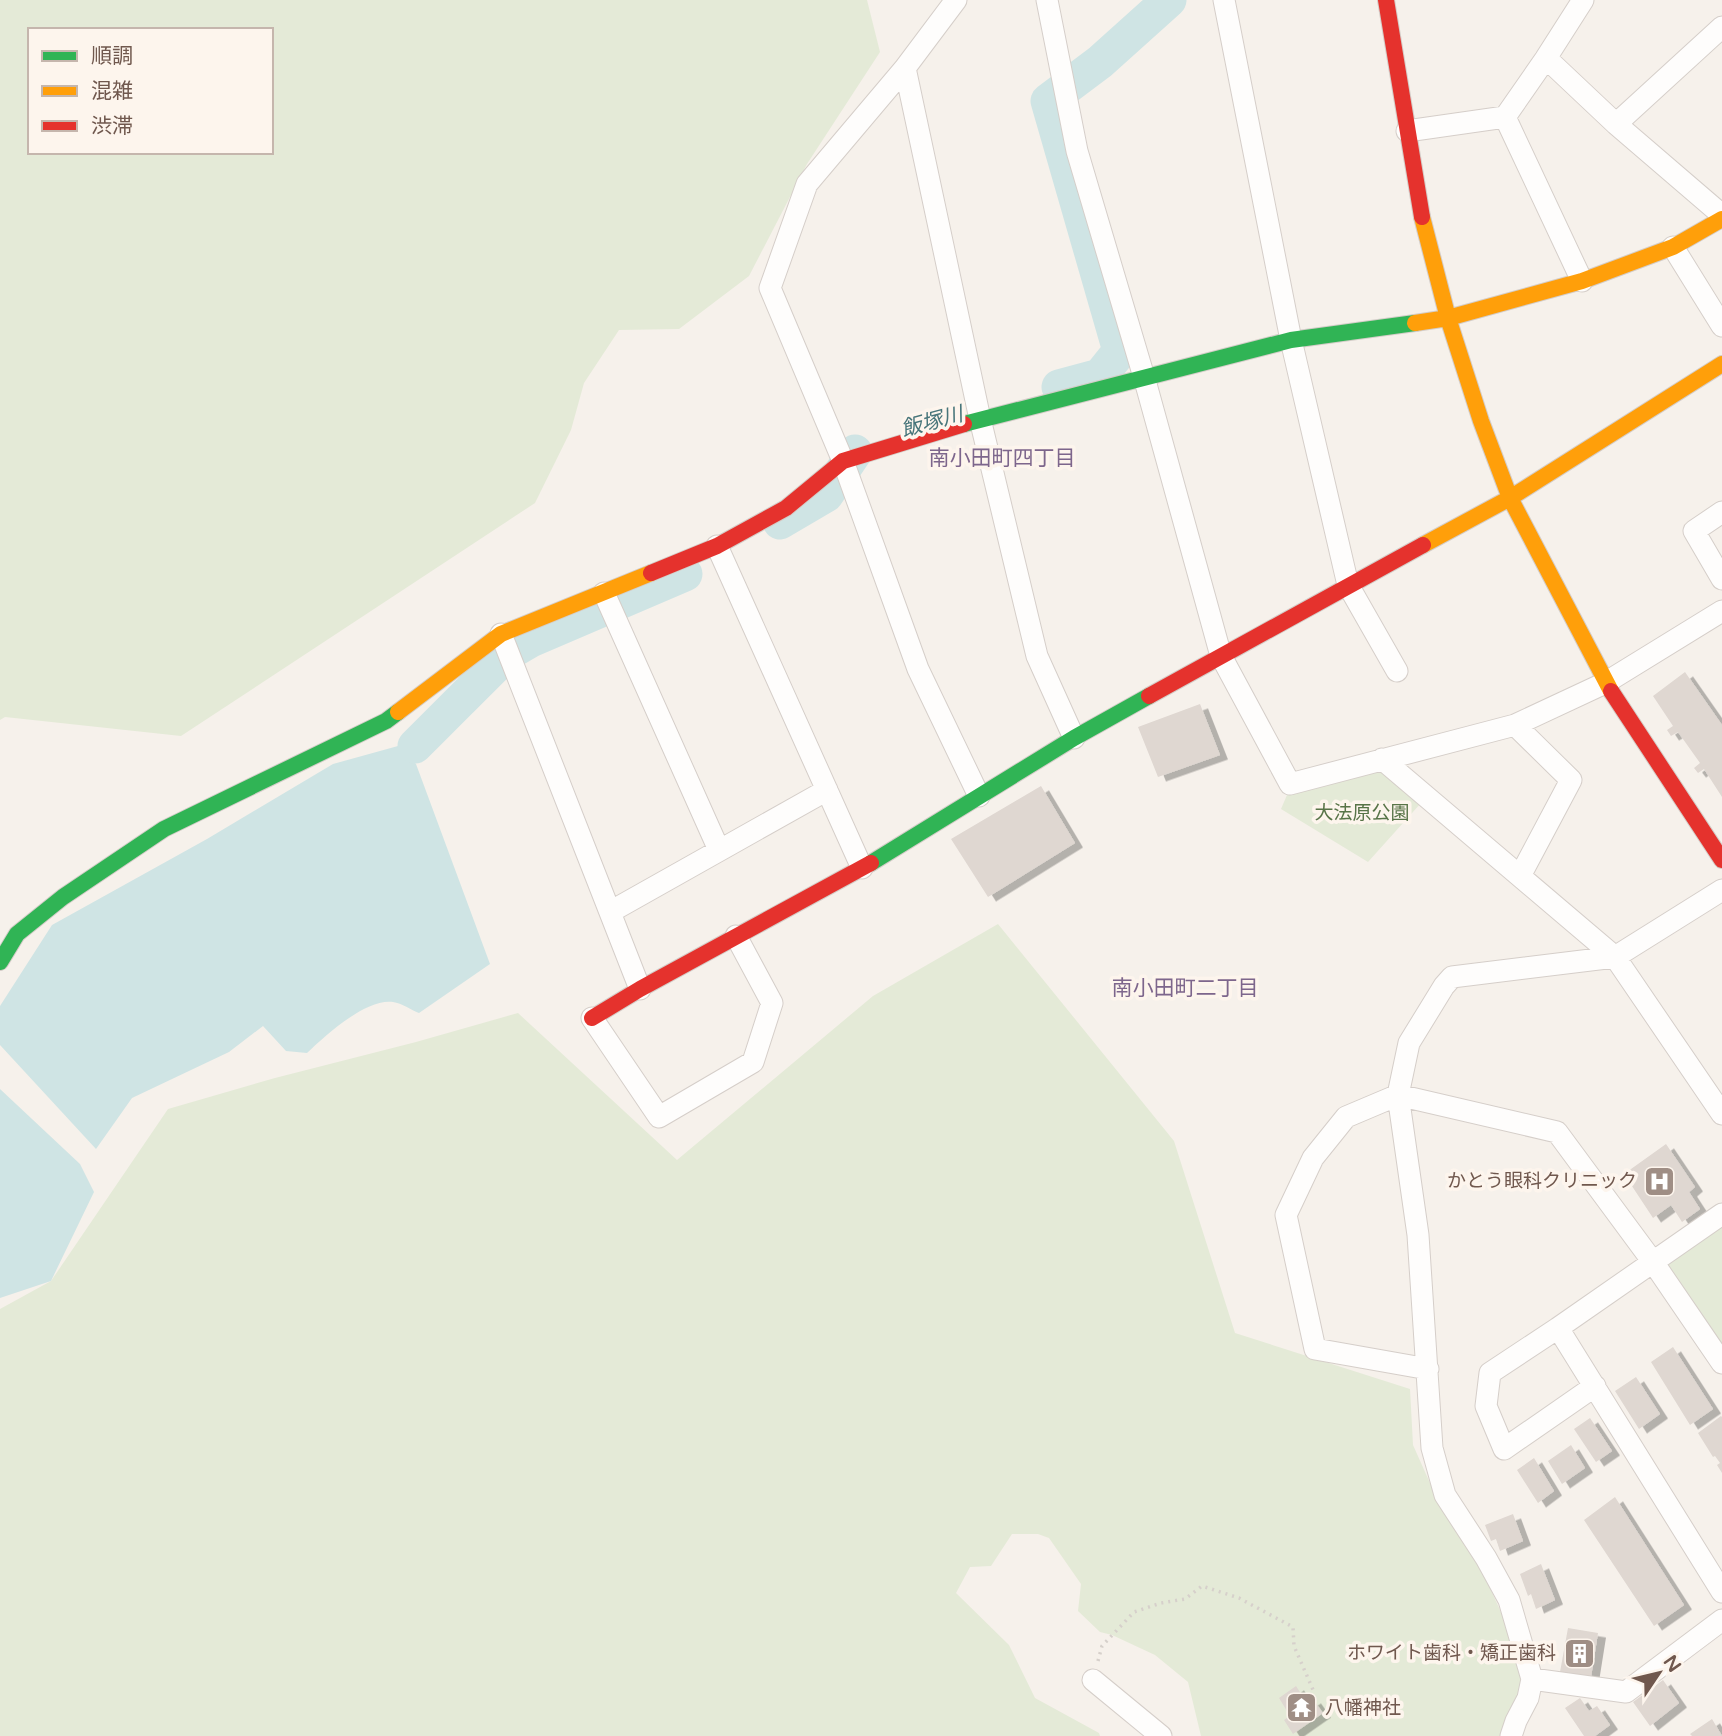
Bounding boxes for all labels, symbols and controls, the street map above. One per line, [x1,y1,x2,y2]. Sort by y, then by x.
legend [28,28,273,154]
text: 順調 [91,44,133,69]
text: 混雑 [91,79,133,104]
text: 渋滞 [91,114,133,139]
water label: 飯塚川 [898,401,968,442]
district label: 南小田町四丁目 [929,446,1076,471]
park label: 大法原公園 [1314,802,1410,824]
district label: 南小田町二丁目 [1112,976,1259,1001]
hospital icon: かとう眼科クリニック [1643,1164,1677,1198]
place label: かとう眼科クリニック [1447,1170,1637,1192]
building icon: ホワイト歯科・矯正歯科 [1562,1636,1596,1670]
north arrow [1624,1638,1694,1708]
place label: ホワイト歯科・矯正歯科 [1347,1642,1556,1664]
text: N [1659,1651,1685,1676]
temple icon: 八幡神社 [1285,1691,1319,1725]
place label: 八幡神社 [1325,1697,1401,1719]

